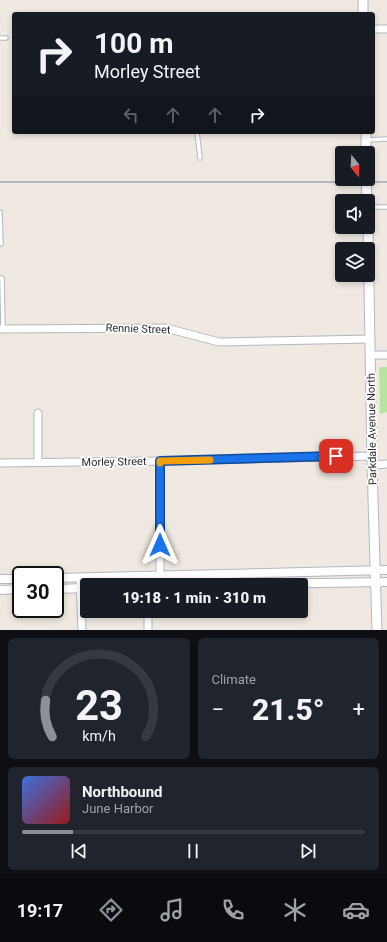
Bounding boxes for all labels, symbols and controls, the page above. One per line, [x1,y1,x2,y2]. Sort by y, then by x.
text: 100 m [94,27,173,60]
icon: right [28,28,80,80]
text: Morley Street [94,61,200,82]
icon: left [120,104,142,126]
icon: ahead [162,104,184,126]
icon: ahead [204,104,226,126]
icon: right [246,104,268,126]
north arrow [335,146,375,186]
map controls [335,146,375,282]
button: sound [335,194,375,234]
button: layers [335,242,375,282]
street label: Rennie Street [105,321,171,337]
street label: Parkdale Avenue North [365,373,379,485]
pin [319,439,353,473]
icon: arrive [325,445,347,467]
street label: Morley Street [81,455,147,469]
position arrow [139,524,181,566]
speed limit sign: 30 [12,566,64,618]
text: 19:18 · 1 min · 310 m [122,589,266,607]
text: Climate [212,672,256,687]
text: 23 [75,680,123,729]
text: 21.5° [252,692,325,727]
text: − [212,697,224,722]
text: + [353,697,365,722]
text: km/h [82,727,116,743]
text: Northbound [82,783,163,801]
text: June Harbor [82,801,154,816]
icon: previous [68,840,90,862]
icon: pause [182,840,204,862]
icon: next [297,840,319,862]
icon: directions [97,896,125,924]
icon: music [158,896,186,924]
icon: phone [219,896,247,924]
icon: climate [281,896,309,924]
icon: car [342,896,370,924]
text: 19:17 [17,900,63,921]

